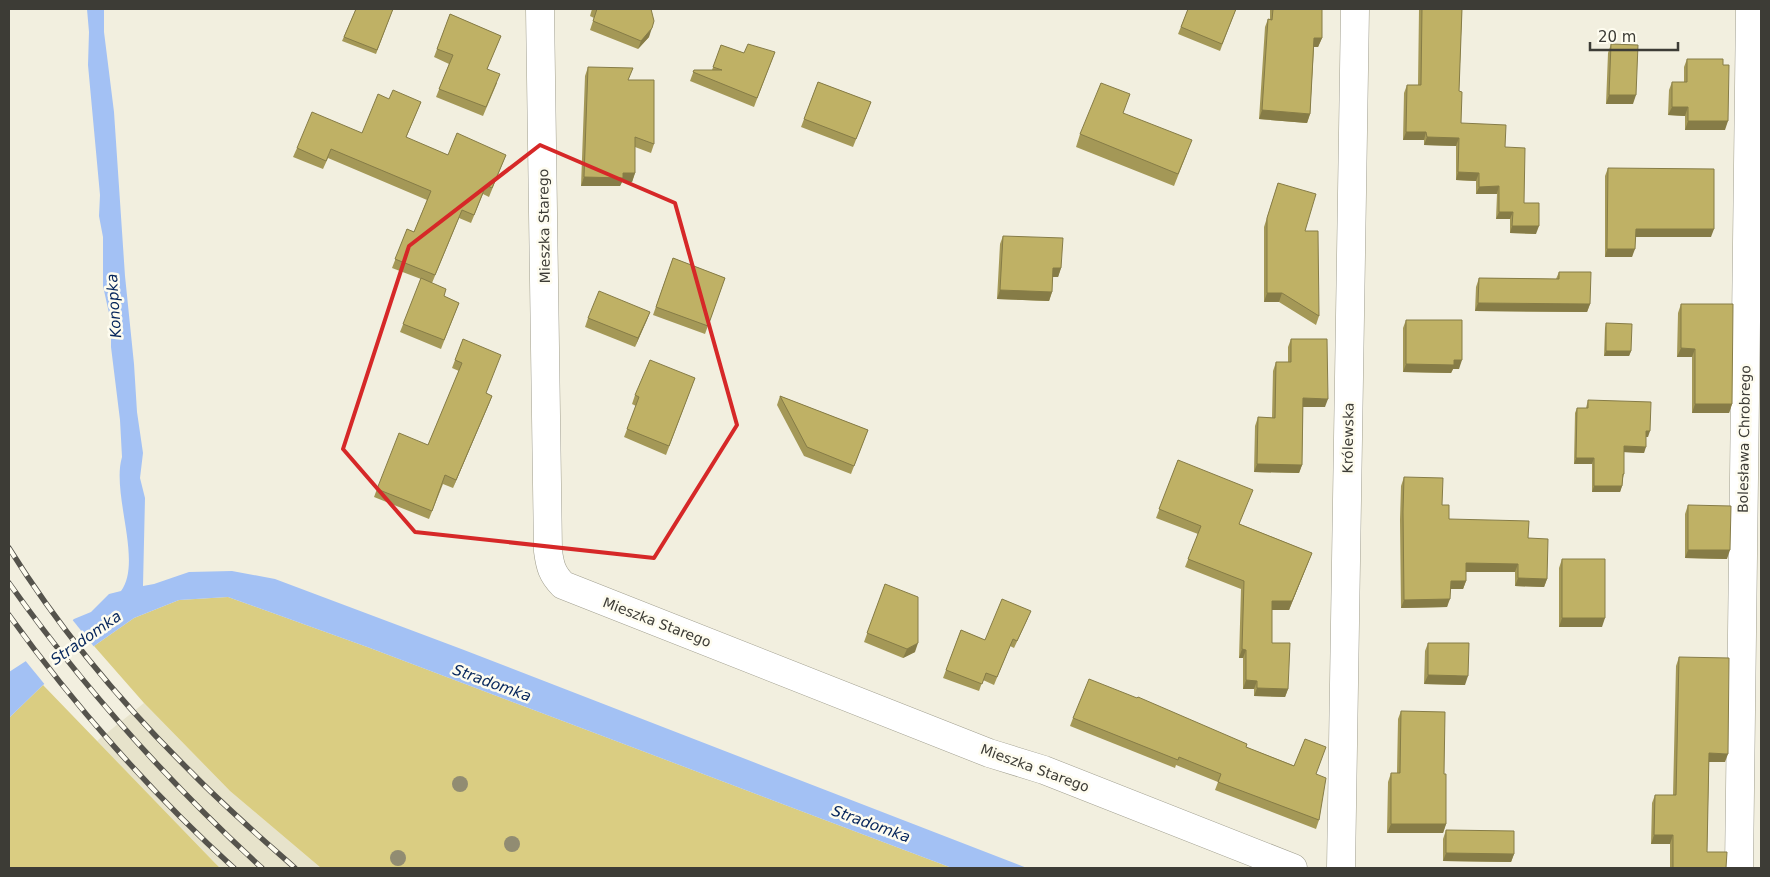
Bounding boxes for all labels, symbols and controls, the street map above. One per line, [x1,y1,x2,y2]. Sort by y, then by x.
scale bar [1590,20,1678,52]
text: 20 m [1598,28,1636,46]
street label: Mieszka Starego [535,169,553,283]
water label: Konopka [103,273,125,339]
street label: Bolesława Chrobrego [1735,365,1753,513]
street label: Królewska [1339,402,1357,474]
street label: Mieszka Starego [601,594,713,650]
water label: Stradomka [47,607,125,669]
water label: Stradomka [450,661,534,705]
street label: Mieszka Starego [978,741,1092,795]
water label: Stradomka [829,802,913,846]

